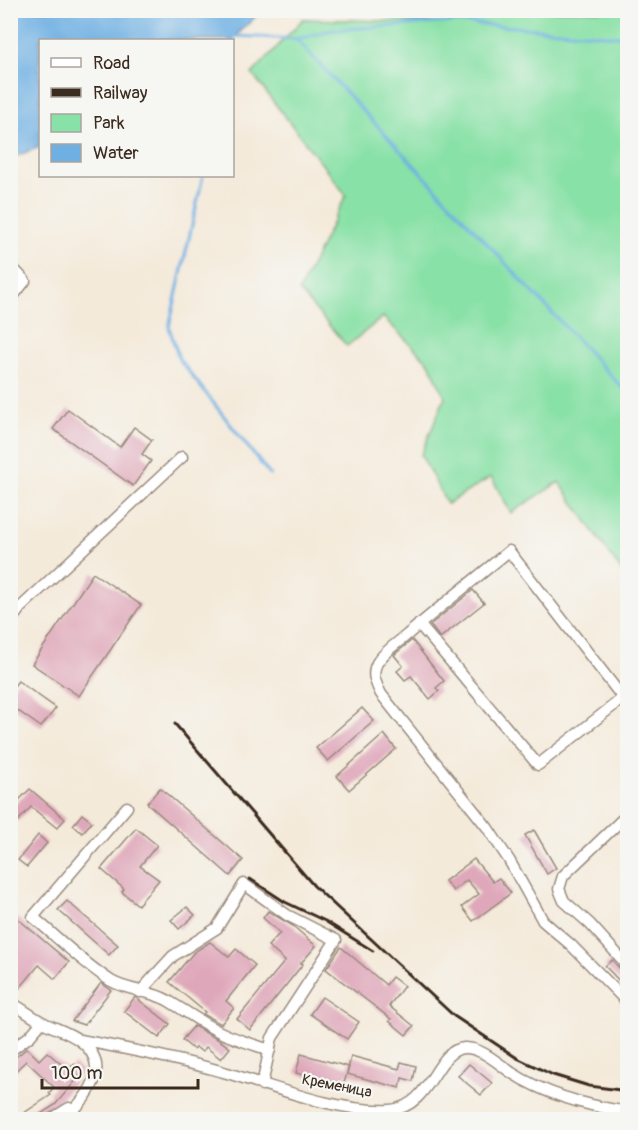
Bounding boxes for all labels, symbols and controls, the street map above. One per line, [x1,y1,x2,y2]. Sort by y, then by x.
legend [39,39,234,177]
text: Road [93,52,130,75]
text: Railway [93,82,148,105]
text: Park [93,112,125,135]
text: Water [93,142,139,165]
scale bar [42,1052,198,1090]
text: 100 m [51,1062,103,1085]
street label: Кременица [300,1070,374,1102]

